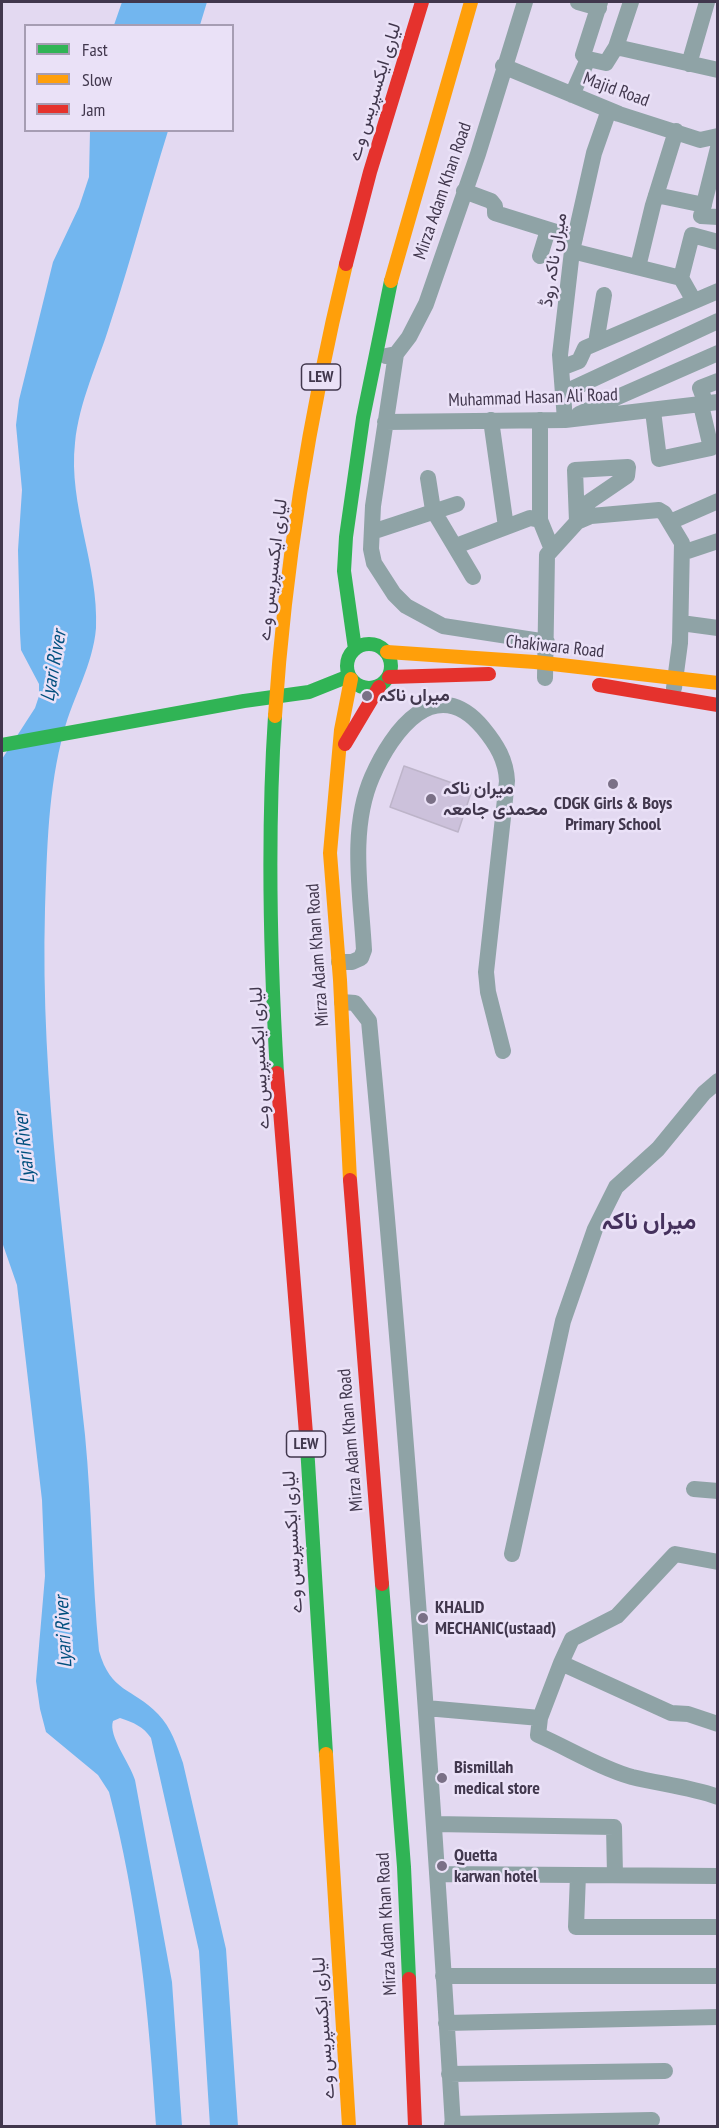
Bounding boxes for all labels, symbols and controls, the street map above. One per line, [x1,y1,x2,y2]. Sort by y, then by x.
street label: لیاری ایکسپریس وے [344,20,406,164]
legend [24,24,234,132]
text: Fast [82,38,108,61]
text: Slow [82,68,112,91]
street label: Majid Road [580,68,652,112]
text: Jam [82,98,105,121]
street label: Mirza Adam Khan Road [409,120,477,262]
street label: میراں ناکہ روڈ [536,211,572,309]
road number: LEW [302,364,340,390]
street label: Muhammad Hasan Ali Road [448,384,618,412]
street label: لیاری ایکسپریس وے [254,498,292,642]
water label: Lyari River [36,629,72,703]
street label: Chakiwara Road [505,631,605,663]
place label: میراں ناکہ [379,685,450,707]
marker: میراں ناکہ [360,689,374,703]
marker: CDGK Girls & Boys Primary School [606,777,620,791]
place label: میران ناکہ محمدی جامعہ [443,778,548,820]
marker: میران ناکہ محمدی جامعہ [424,792,438,806]
place label: CDGK Girls & Boys Primary School [554,793,672,836]
street label: Mirza Adam Khan Road [302,883,334,1027]
street label: لیاری ایکسپریس وے [245,986,275,1130]
water label: Lyari River [9,1111,41,1185]
district label: میراں ناکہ [602,1208,696,1236]
street label: Mirza Adam Khan Road [334,1368,368,1512]
road number: LEW [286,1431,326,1457]
street label: لیاری ایکسپریس وے [278,1470,308,1614]
water label: Lyari River [50,1596,78,1668]
place label: KHALID MECHANIC(ustaad) [435,1597,556,1640]
marker: KHALID MECHANIC(ustaad) [416,1611,430,1625]
place label: Bismillah medical store [454,1757,540,1800]
marker: Bismillah medical store [435,1771,449,1785]
place label: Quetta karwan hotel [454,1845,537,1888]
street label: Mirza Adam Khan Road [372,1852,402,1996]
marker: Quetta karwan hotel [435,1859,449,1873]
street label: لیاری ایکسپریس وے [308,1956,340,2100]

